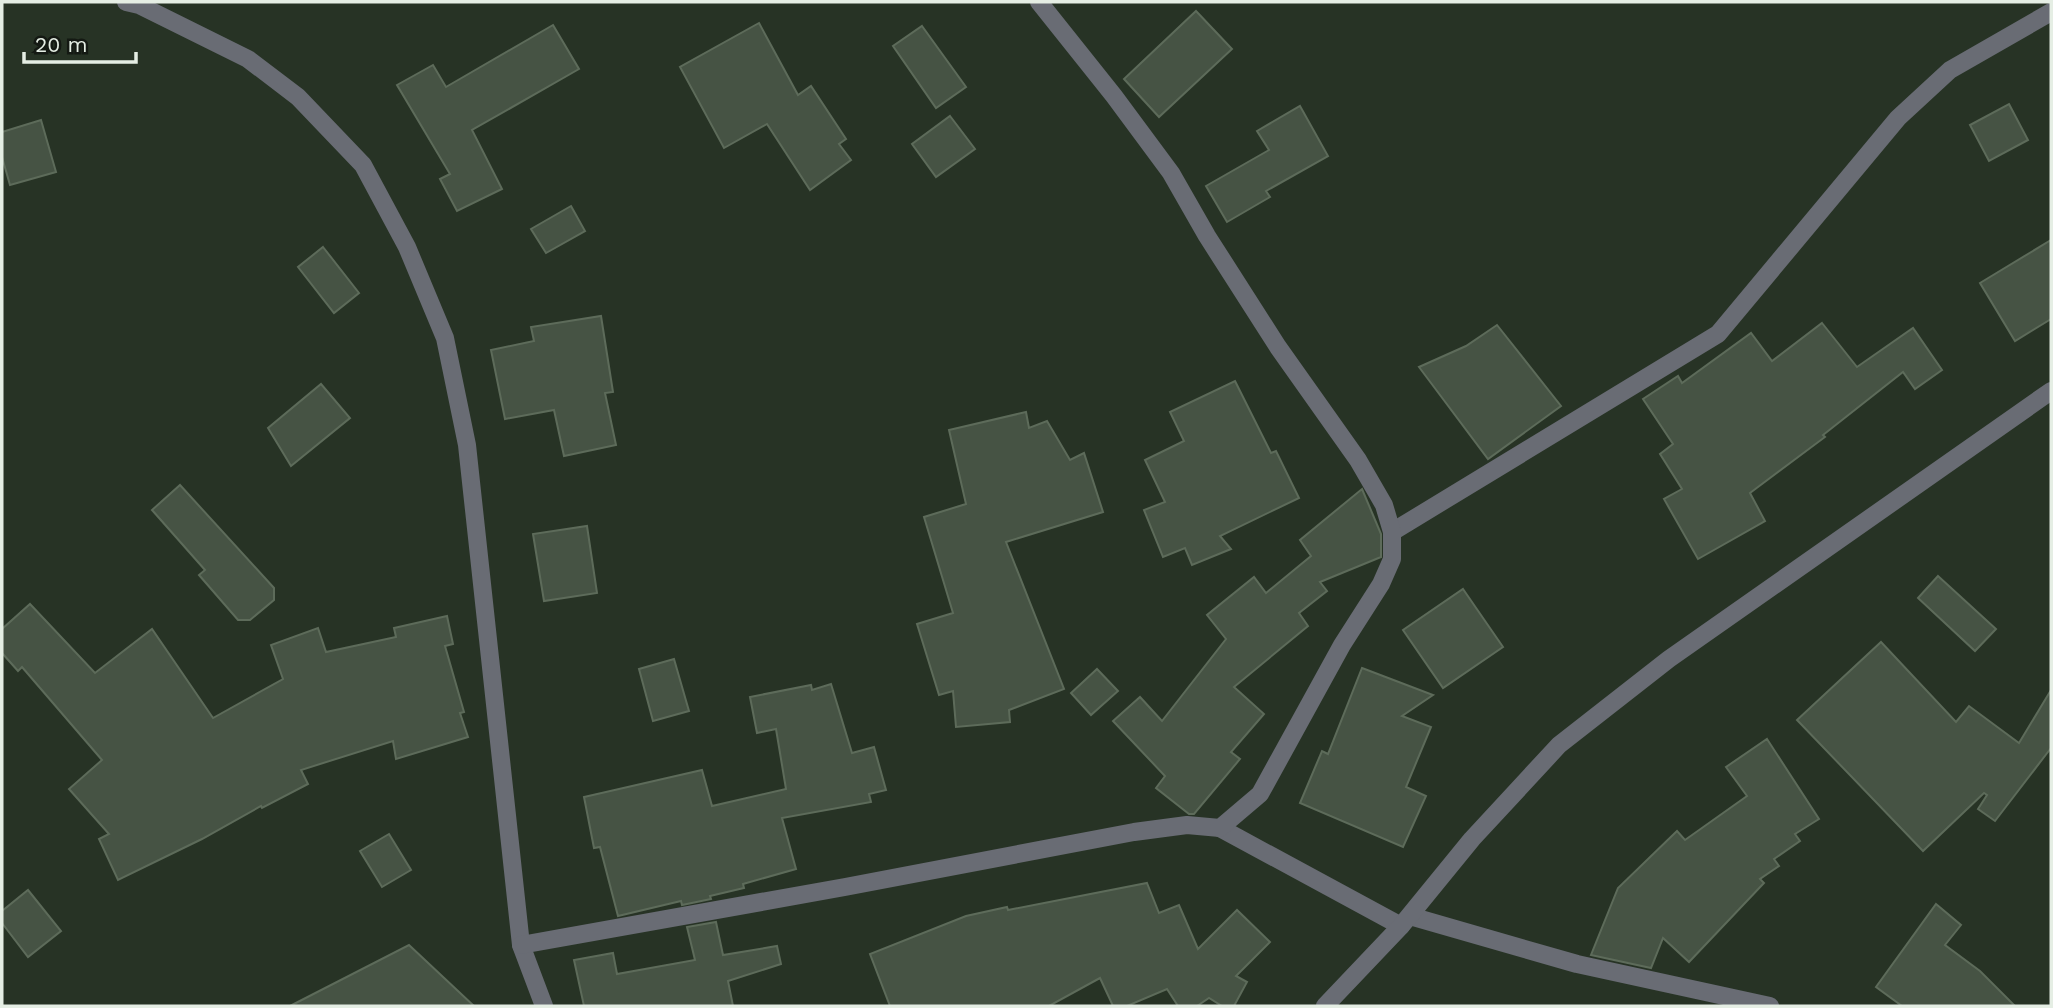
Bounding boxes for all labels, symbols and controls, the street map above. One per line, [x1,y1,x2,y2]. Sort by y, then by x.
scale bar [24,21,136,65]
text: 20 m [35,32,87,57]

